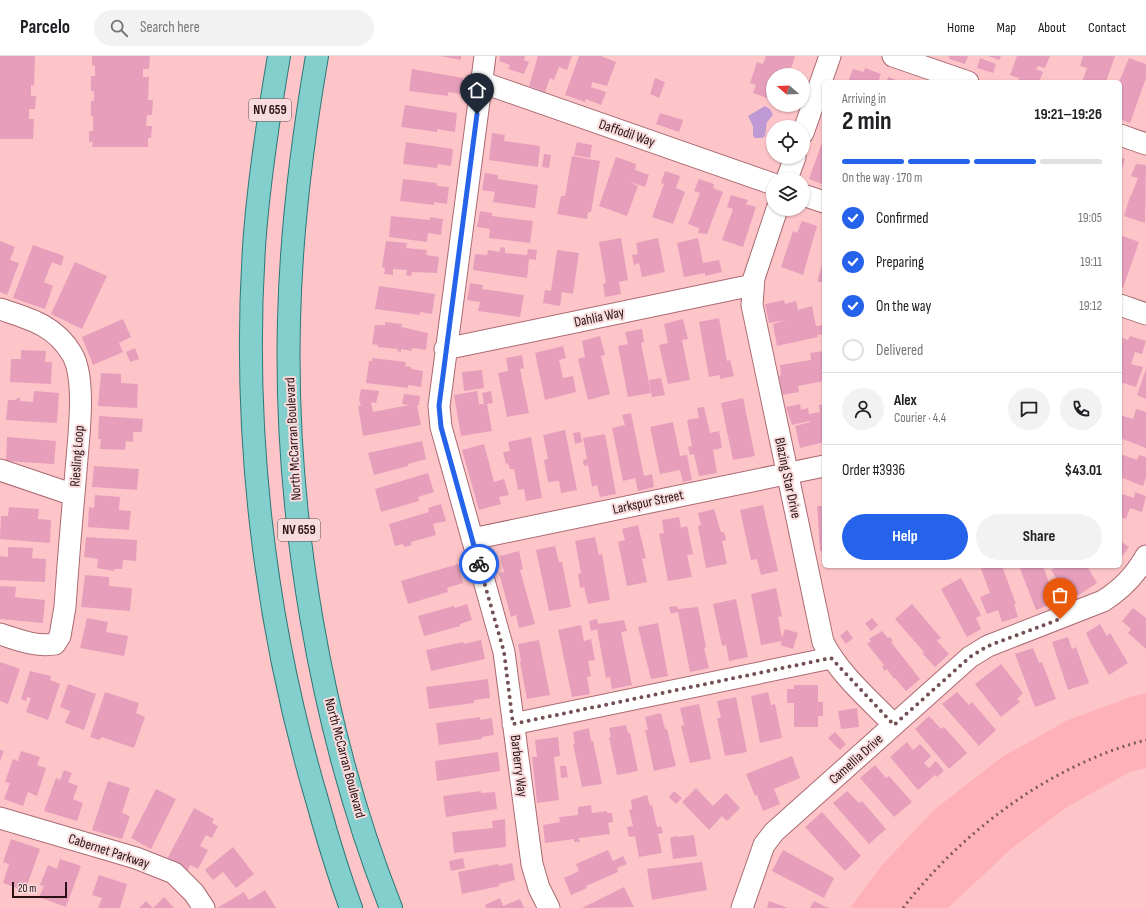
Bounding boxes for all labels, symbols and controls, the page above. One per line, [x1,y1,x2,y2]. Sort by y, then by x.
search box [94,10,374,46]
text: Parcelo [20,16,70,39]
icon: search [108,17,130,39]
text: Search here [140,18,200,37]
text: Home [947,19,975,36]
text: Map [997,19,1016,36]
text: About [1038,19,1066,36]
text: Contact [1088,19,1126,36]
north arrow [766,68,810,112]
map controls [766,68,810,216]
pin [460,73,494,114]
icon: home [466,79,488,101]
text: Arriving in [842,91,886,107]
road number: NV 659 [249,99,291,121]
text: 19:21–19:26 [1035,105,1102,124]
text: 2 min [842,106,892,137]
street label: Daffodil Way [597,115,658,151]
button: locate [766,120,810,164]
text: On the way · 170 m [842,170,922,186]
button: layers [766,172,810,216]
icon: check [842,207,864,229]
text: Confirmed [876,209,929,228]
text: 19:05 [1078,210,1102,226]
icon: check [842,251,864,273]
text: Preparing [876,253,924,272]
text: 19:11 [1080,254,1102,270]
icon: check [842,295,864,317]
text: On the way [876,297,931,316]
text: 19:12 [1079,298,1102,314]
street label: Dahlia Way [572,303,626,331]
text: Delivered [876,341,923,360]
street label: North McCarran Boulevard [281,377,305,501]
button: person [842,388,884,430]
button: chat [1008,388,1050,430]
button: phone [1060,388,1102,430]
text: Alex [894,391,917,410]
text: Courier · 4.4 [894,410,946,426]
street label: Riesling Loop [66,425,88,487]
street label: Blazing Star Drive [771,436,805,520]
text: Order #3936 [842,461,905,480]
text: $43.01 [1064,461,1102,480]
street label: Larkspur Street [611,486,685,518]
button: Help [842,514,968,560]
button: Share [976,514,1102,560]
road number: NV 659 [278,519,320,541]
courier [459,544,499,584]
icon: bike [468,553,490,575]
pin [1043,578,1077,619]
icon: bag [1049,584,1071,606]
street label: North McCarran Boulevard [321,696,369,820]
street label: Camellia Drive [826,730,886,788]
street label: Barberry Way [507,734,531,799]
street label: Cabernet Parkway [66,830,152,872]
scale bar [12,880,67,899]
text: 20 m [18,882,36,895]

